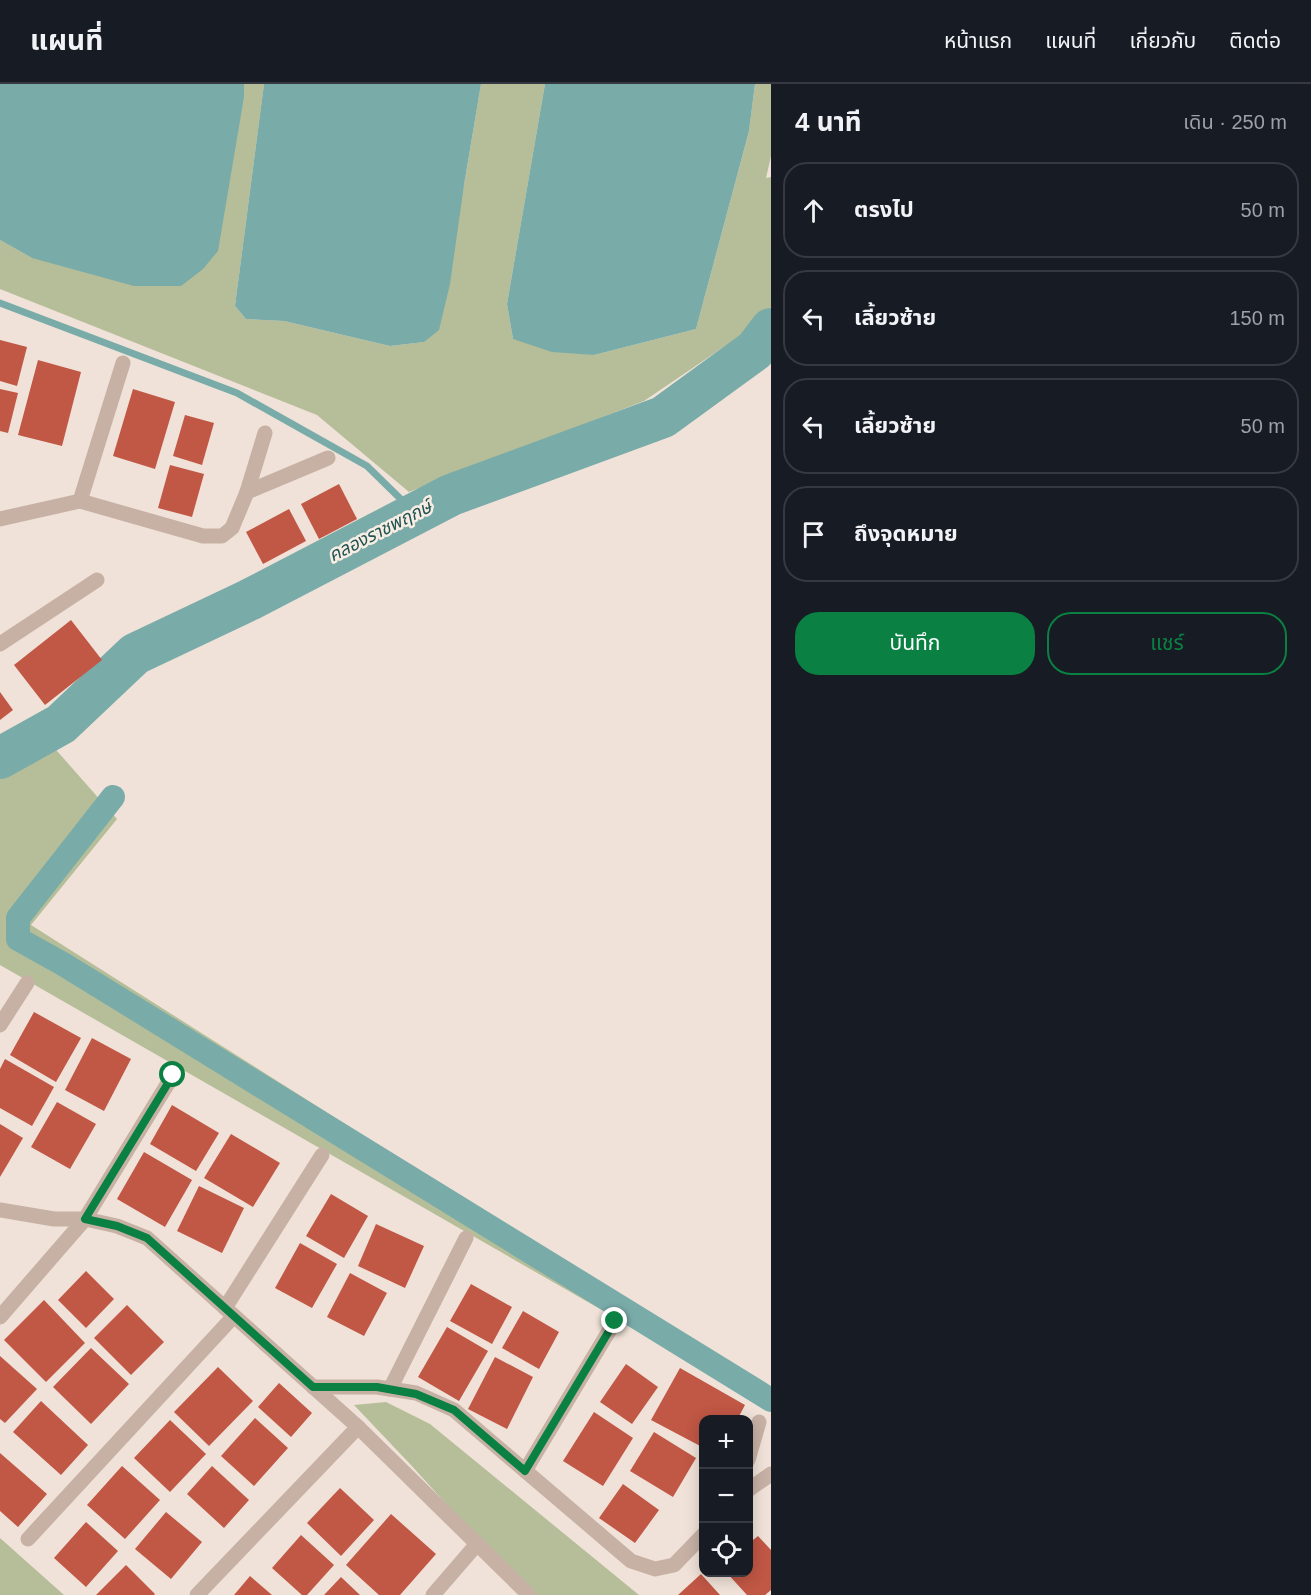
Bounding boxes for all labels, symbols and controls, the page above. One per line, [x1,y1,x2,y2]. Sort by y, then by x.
text: แผนที่ [30,25,103,56]
text: หน้าแรก [944,29,1012,52]
text: แผนที่ [1045,29,1096,52]
text: เกี่ยวกับ [1129,29,1196,52]
text: ติดต่อ [1229,29,1281,52]
text: 4 นาที [795,107,862,137]
text: เดิน · 250 m [1183,111,1287,133]
icon: ahead [797,194,830,227]
text: ตรงไป [854,197,914,222]
text: 50 m [1241,199,1285,221]
icon: left [797,302,830,335]
text: เลี้ยวซ้าย [854,305,936,330]
text: 150 m [1229,307,1285,329]
icon: left [797,410,830,443]
text: เลี้ยวซ้าย [854,413,936,438]
text: 50 m [1241,415,1285,437]
water label: คลองราชพฤกษ์ [325,495,437,566]
icon: arrive [797,518,830,551]
text: ถึงจุดหมาย [854,521,958,546]
button: บันทึก [795,612,1035,675]
button: แชร์ [1047,612,1287,675]
route start [159,1061,185,1087]
route end [601,1307,627,1333]
map controls [699,1415,753,1577]
button: + [699,1415,753,1469]
button: − [699,1469,753,1523]
button: locate [699,1523,753,1577]

